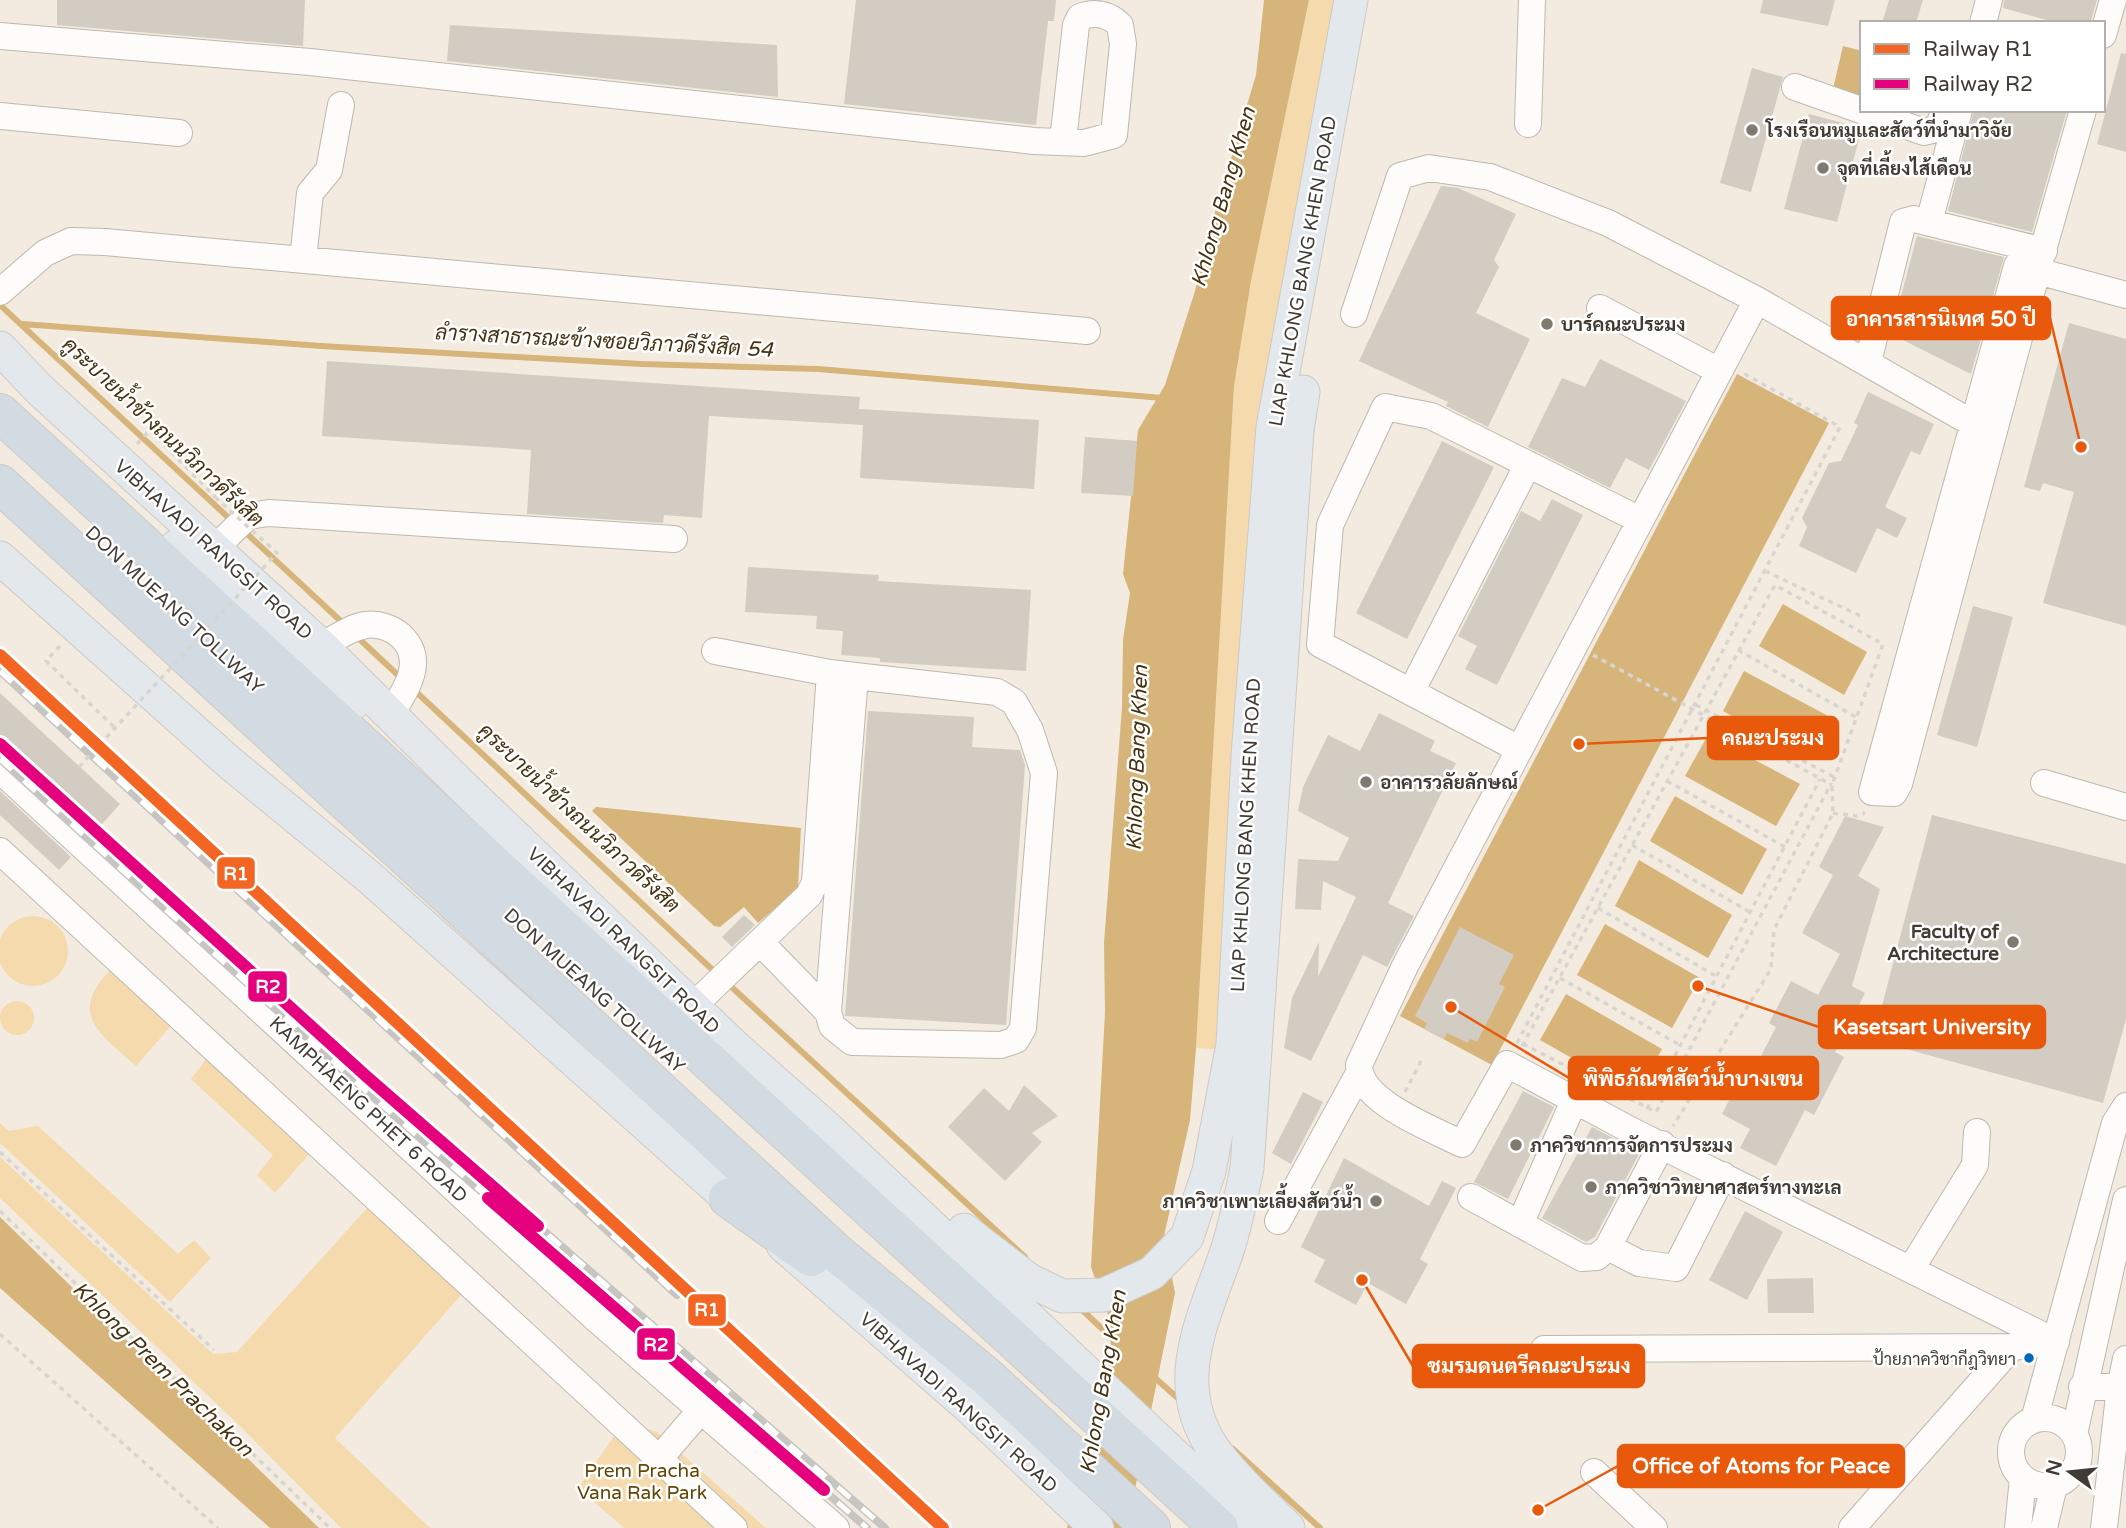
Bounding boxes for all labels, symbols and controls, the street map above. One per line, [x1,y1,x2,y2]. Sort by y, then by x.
legend [1860,21,2105,112]
text: Railway R1 [1923,37,2033,62]
text: Railway R2 [1923,72,2033,97]
water label: Khlong Bang Khen [1186,103,1261,290]
place label: โรงเรือนหมูและสัตว์ที่นำมาวิจัย [1765,113,2012,144]
street label: LIAP KHLONG BANG KHEN ROAD [1265,114,1341,428]
marker: โรงเรือนหมูและสัตว์ที่นำมาวิจัย [1744,122,1760,138]
place label: จุดที่เลี้ยงไส้เดือน [1837,150,1972,183]
marker: จุดที่เลี้ยงไส้เดือน [1815,160,1831,176]
callout: อาคารสารนิเทศ 50 ปี [1832,297,2050,339]
text: อาคารสารนิเทศ 50 ปี [1846,305,2036,332]
place label: บาร์คณะประมง [1561,312,1685,336]
marker: บาร์คณะประมง [1539,316,1555,332]
water label: ลำรางสาธารณะข้างซอยวิภาวดีรังสิต 54 [435,319,774,363]
water label: คูระบายน้ำข้างถนนวิภาวดีรังสิต [55,328,273,534]
street label: VIBHAVADI RANGSIT ROAD [110,455,317,644]
street label: DON MUEANG TOLLWAY [81,521,268,698]
water label: Khlong Bang Khen [1122,664,1153,851]
street label: LIAP KHLONG BANG KHEN ROAD [1227,677,1265,993]
water label: คูระบายน้ำข้างถนนวิภาวดีรังสิต [471,714,689,920]
callout: คณะประมง [1708,717,1838,759]
text: คณะประมง [1722,726,1824,751]
place label: อาคารวลัยลักษณ์ [1380,770,1519,794]
marker: อาคารวลัยลักษณ์ [1358,774,1374,790]
street label: VIBHAVADI RANGSIT ROAD [523,843,724,1038]
line badge: R1 [216,856,256,890]
text: R1 [223,863,249,885]
street label: DON MUEANG TOLLWAY [499,904,689,1078]
place label: Faculty of Architecture [1887,921,2000,965]
marker: Faculty of Architecture [2005,934,2021,950]
line badge: R2 [247,970,288,1003]
text: R2 [255,976,281,998]
callout: Kasetsart University [1819,1006,2045,1048]
street label: KAMPHAENG PHET 6 ROAD [265,1012,472,1207]
text: Kasetsart University [1833,1015,2032,1040]
callout: พิพิธภัณฑ์สัตว์น้ำบางเขน [1569,1057,1818,1099]
text: พิพิธภัณฑ์สัตว์น้ำบางเขน [1583,1061,1803,1092]
place label: ภาควิชาการจัดการประมง [1530,1134,1733,1157]
marker: ภาควิชาการจัดการประมง [1508,1137,1524,1153]
place label: ภาควิชาวิทยาศาสตร์ทางทะเล [1605,1175,1842,1199]
marker: ภาควิชาวิทยาศาสตร์ทางทะเล [1583,1179,1599,1195]
place label: ภาควิชาเพาะเลี้ยงสัตว์น้ำ [1162,1183,1362,1213]
marker: ภาควิชาเพาะเลี้ยงสัตว์น้ำ [1368,1193,1384,1209]
water label: Khlong Prem Prachakon [67,1277,259,1463]
water label: Khlong Bang Khen [1075,1287,1132,1476]
line badge: R1 [687,1293,727,1327]
text: R1 [694,1299,720,1321]
street label: VIBHAVADI RANGSIT ROAD [855,1308,1062,1497]
line badge: R2 [636,1327,676,1361]
text: R2 [643,1334,669,1356]
callout: ชมรมดนตรีคณะประมง [1413,1345,1644,1387]
place label: ป้ายภาควิชากีฎวิทยา [1873,1348,2016,1370]
marker: ป้ายภาควิชากีฎวิทยา [2022,1351,2036,1365]
text: ชมรมดนตรีคณะประมง [1427,1353,1631,1379]
north arrow [2035,1437,2105,1507]
callout: Office of Atoms for Peace [1618,1445,1904,1487]
text: Office of Atoms for Peace [1632,1454,1890,1479]
text: N [2042,1458,2067,1478]
park label: Prem Pracha Vana Rak Park [577,1460,707,1504]

